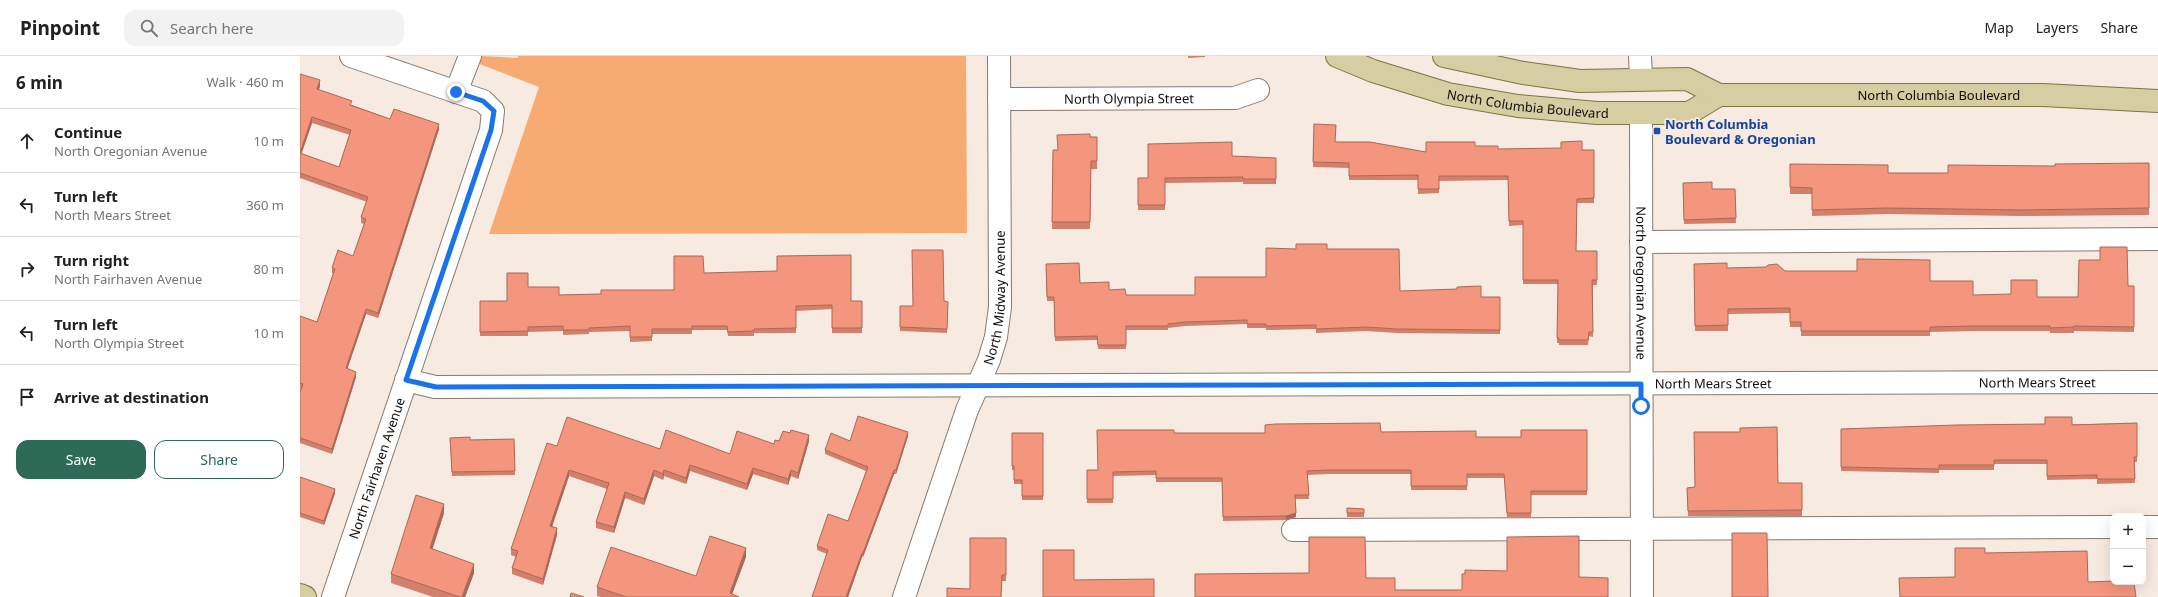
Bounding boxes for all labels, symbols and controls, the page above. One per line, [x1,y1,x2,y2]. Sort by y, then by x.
search box [124,10,404,46]
text: Pinpoint [20,15,100,41]
icon: search [138,17,160,39]
text: Search here [170,18,253,38]
text: Map [1985,18,2014,37]
text: Layers [2036,18,2078,37]
text: Share [2100,18,2138,37]
text: 6 min [16,71,63,94]
text: Walk · 460 m [206,73,284,91]
route end [447,83,465,101]
street label: North Columbia Boulevard [1446,85,1609,122]
street label: North Columbia Boulevard [1857,86,2020,104]
street label: North Olympia Street [1064,89,1194,108]
place label: North Columbia Boulevard & Oregonian [1665,115,1816,148]
text: Continue [54,122,122,142]
marker: North Columbia Boulevard & Oregonian [1652,126,1662,136]
icon: ahead [16,130,38,152]
text: 10 m [254,132,284,150]
text: North Oregonian Avenue [54,142,207,160]
text: Turn left [54,186,118,206]
icon: left [16,194,38,216]
text: 360 m [246,196,284,214]
text: North Mears Street [54,206,171,224]
street label: North Oregonian Avenue [1632,206,1651,360]
street label: North Midway Avenue [979,230,1009,367]
text: Turn right [54,250,129,270]
icon: right [16,258,38,280]
text: 80 m [254,260,284,278]
text: North Fairhaven Avenue [54,270,202,288]
text: Turn left [54,314,118,334]
icon: left [16,322,38,344]
text: 10 m [254,324,284,342]
text: North Olympia Street [54,334,184,352]
street label: North Mears Street [1979,373,2096,392]
street label: North Mears Street [1655,374,1772,392]
icon: arrive [16,386,38,408]
text: Arrive at destination [54,387,209,407]
street label: North Fairhaven Avenue [344,395,409,541]
route start [1632,397,1650,415]
button: Save [16,440,146,479]
button: Share [154,440,284,479]
map controls [2110,513,2146,585]
button: + [2110,513,2146,549]
button: − [2110,549,2146,585]

